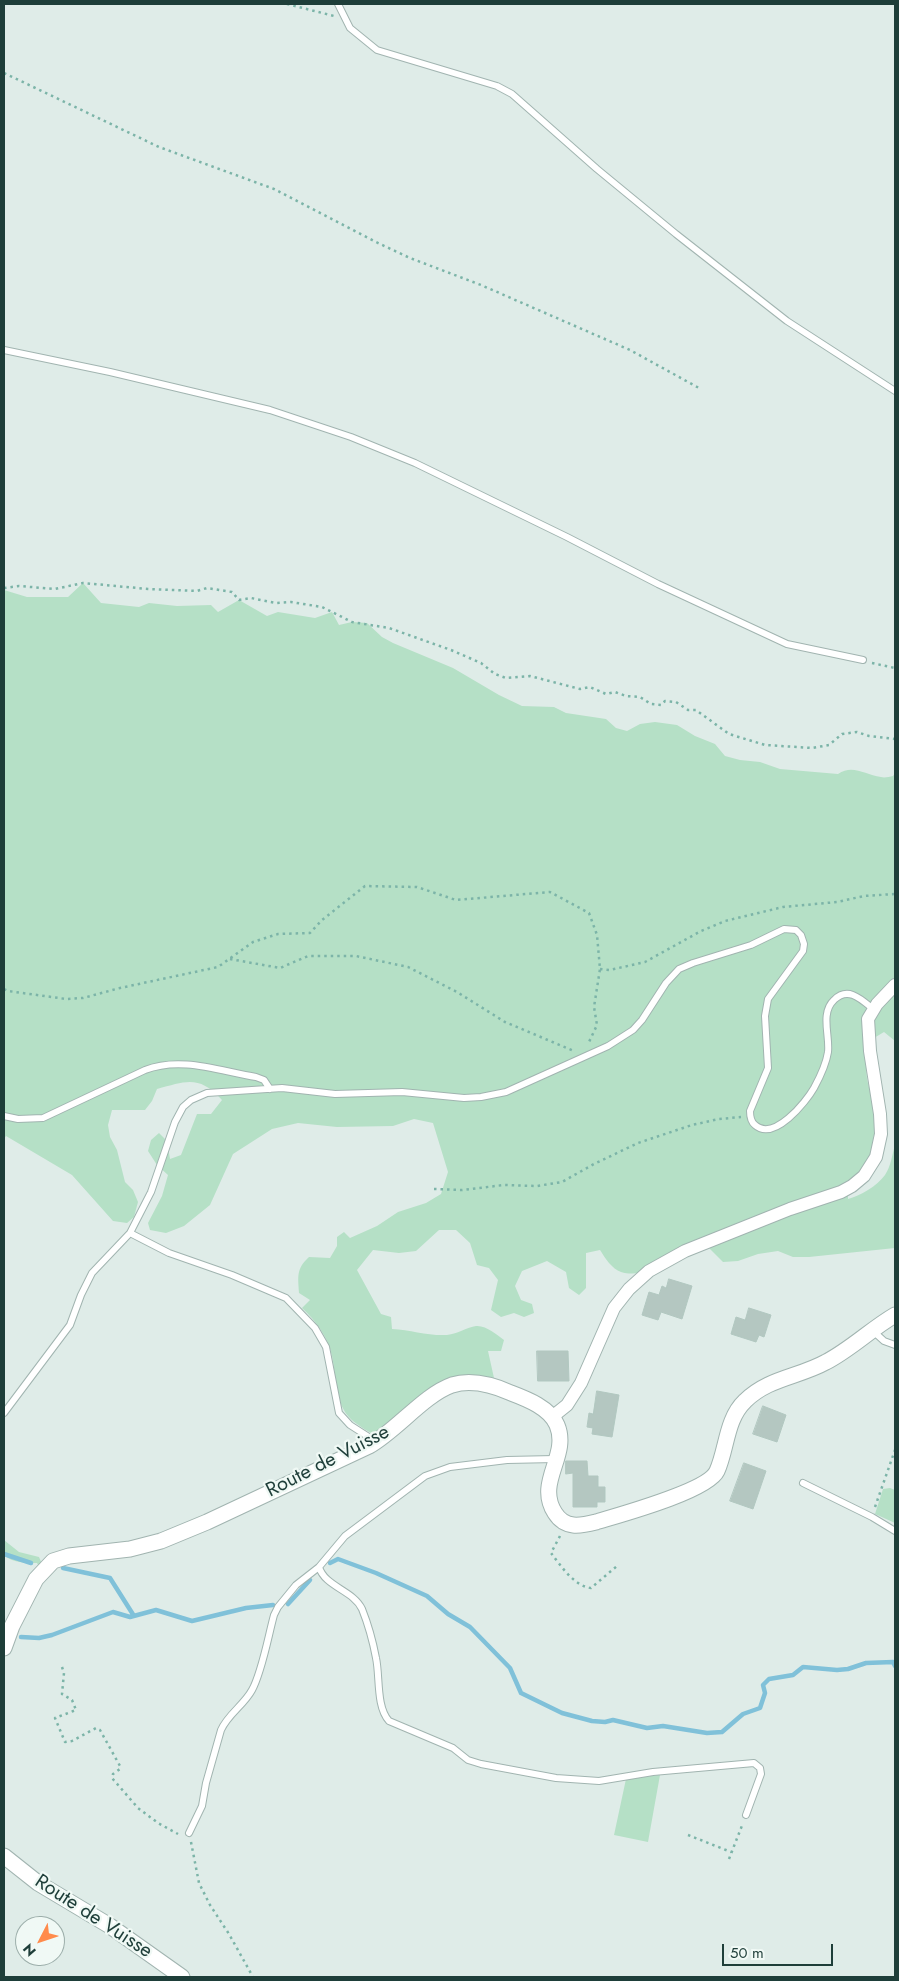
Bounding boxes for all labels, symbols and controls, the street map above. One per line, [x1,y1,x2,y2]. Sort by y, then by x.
street label: Route de Vuisse [262,1421,394,1503]
street label: Route de Vuisse [30,1870,156,1964]
north arrow [15,1916,65,1966]
scale bar [724,1934,835,1966]
text: N [18,1939,41,1961]
text: 50 m [730,1942,764,1964]

